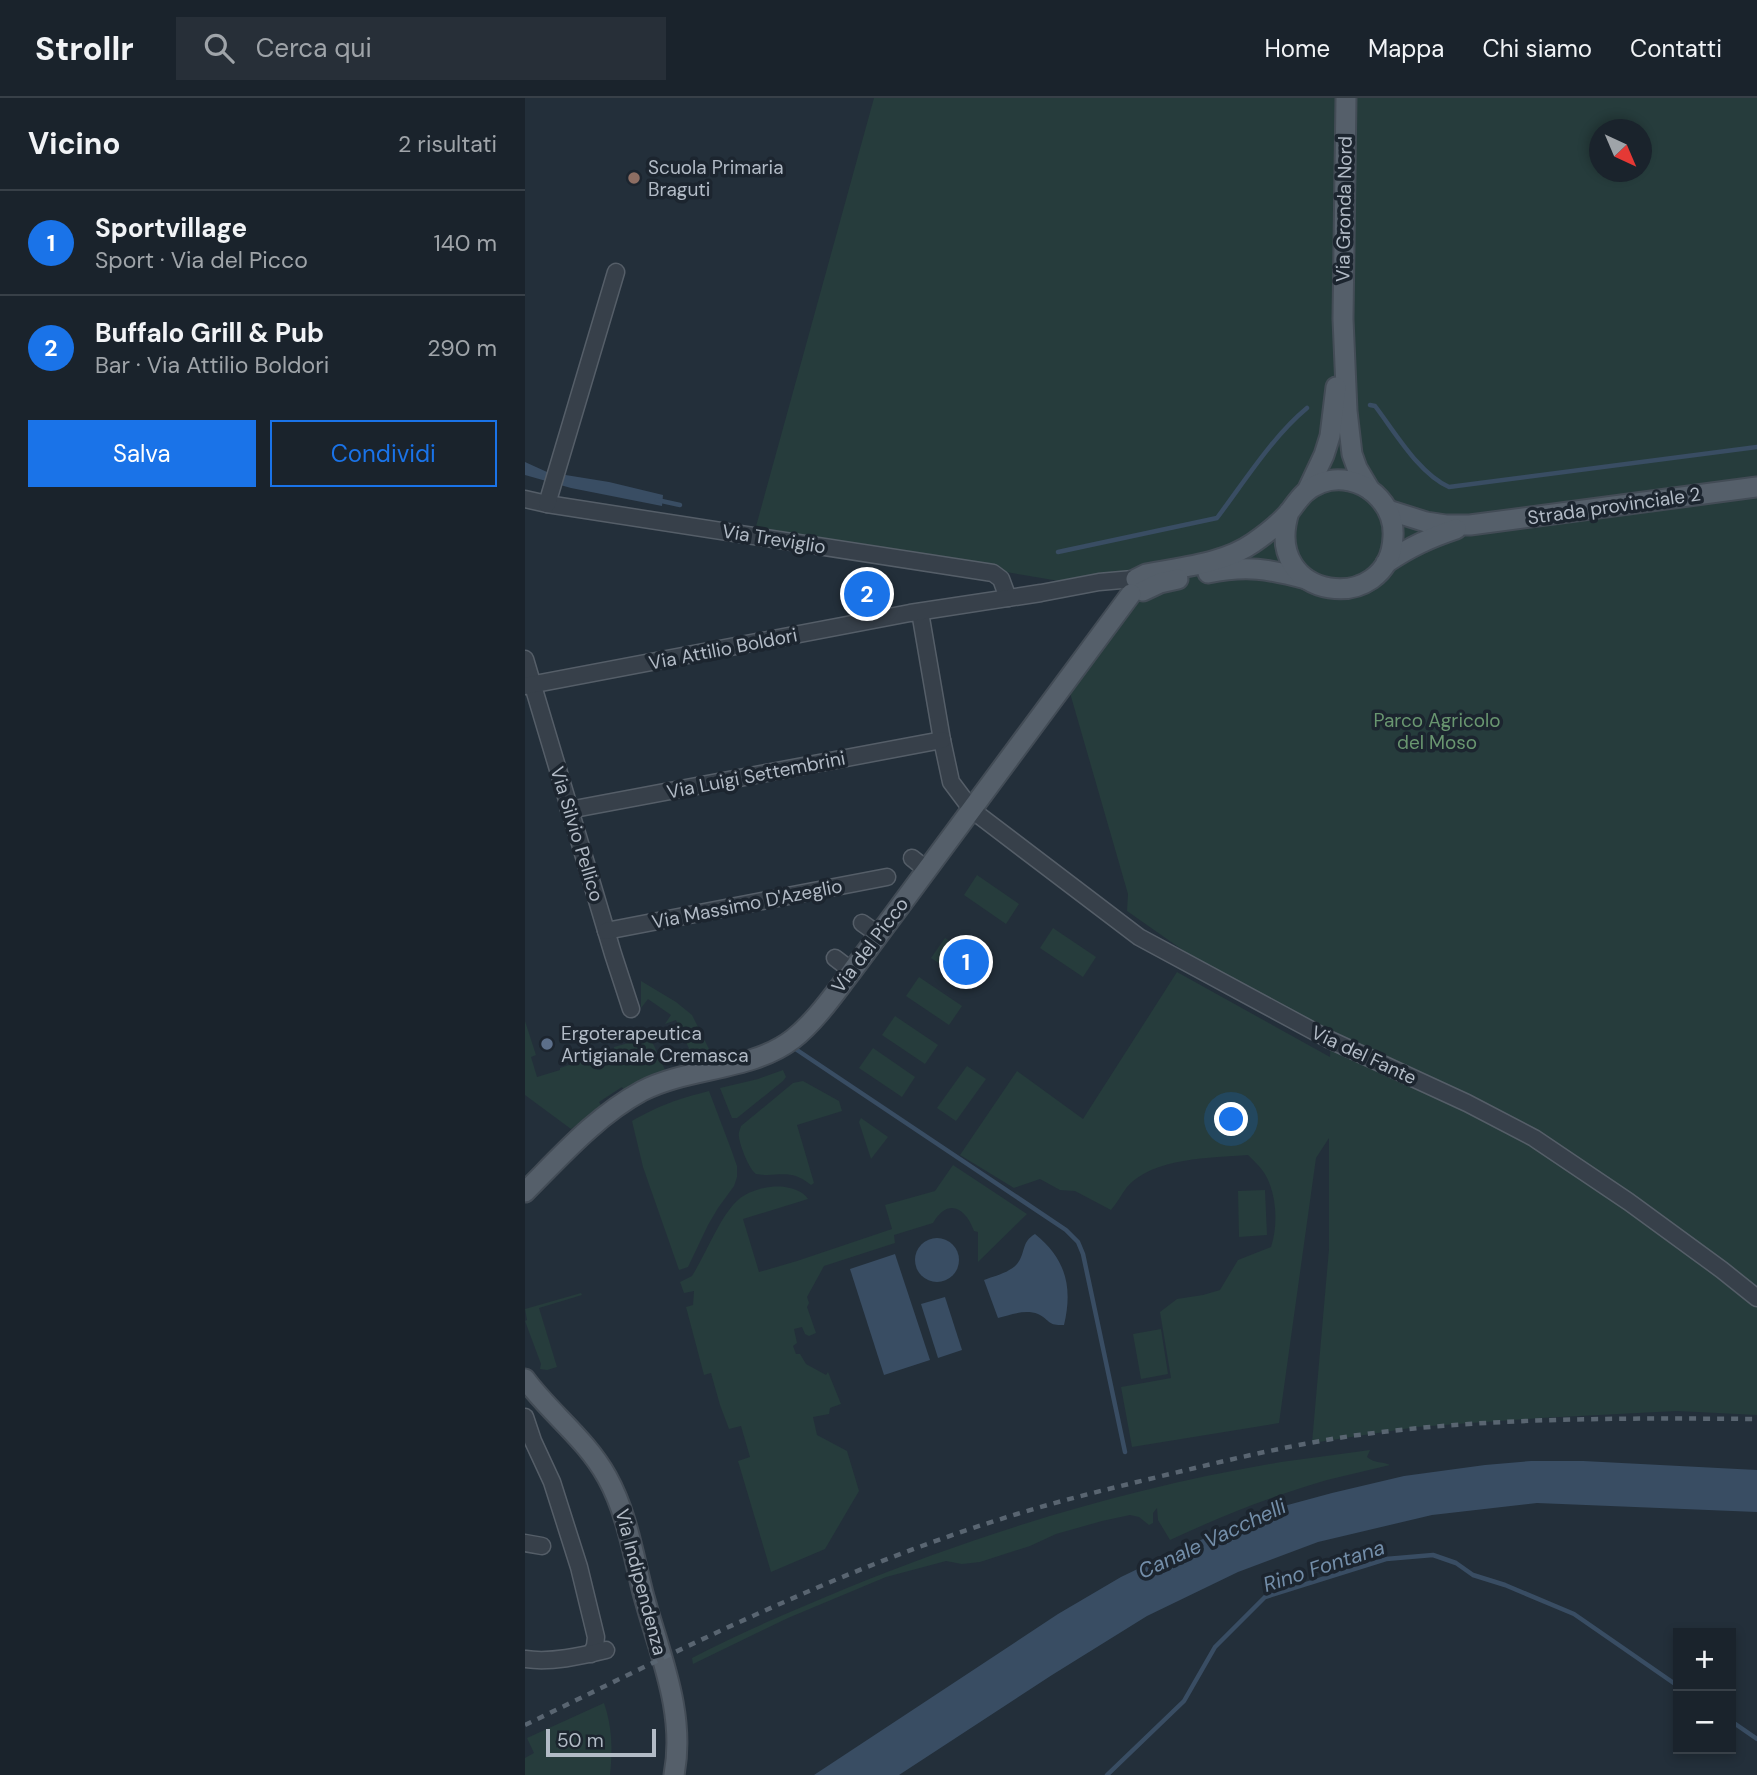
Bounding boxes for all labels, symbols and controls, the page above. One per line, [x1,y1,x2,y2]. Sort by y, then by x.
search box [176,17,666,80]
text: Strollr [35,27,134,70]
icon: search [200,29,238,67]
text: Cerca qui [256,31,372,65]
text: Home [1264,33,1330,64]
text: Mappa [1368,33,1444,64]
text: Chi siamo [1482,33,1592,64]
text: Contatti [1630,33,1722,64]
north arrow [1589,119,1652,182]
text: Vicino [28,124,121,163]
text: 2 risultati [398,129,497,159]
street label: Via Gronda Nord [1330,136,1358,282]
place label: Scuola Primaria Braguti [648,155,783,202]
marker: Scuola Primaria Braguti [626,170,642,186]
text: Sportvillage [95,211,247,245]
text: 1 [47,228,55,258]
text: 140 m [434,228,497,258]
text: Sport · Via del Picco [95,245,308,275]
text: Buffalo Grill & Pub [95,316,324,350]
text: 2 [44,333,58,363]
text: 290 m [427,333,497,363]
text: Bar · Via Attilio Boldori [95,350,329,380]
button: Salva [28,420,256,487]
button: Condividi [270,420,497,487]
street label: Strada provinciale 2 [1526,481,1702,531]
street label: Via Treviglio [720,518,828,560]
pin: 2 [844,568,890,620]
street label: Via Attilio Boldori [647,622,799,676]
park label: Parco Agricolo del Moso [1373,708,1501,755]
street label: Via Luigi Settembrini [665,745,847,805]
street label: Via Silvio Pellico [545,763,609,905]
street label: Via Massimo D'Azeglio [650,873,844,935]
street label: Via del Picco [826,892,914,998]
pin: 1 [943,936,989,988]
street label: Via del Fante [1307,1020,1421,1090]
place label: Ergoterapeutica Artigianale Cremasca [561,1021,749,1068]
marker: Ergoterapeutica Artigianale Cremasca [539,1036,555,1052]
your location [1214,1102,1248,1136]
water label: Canale Vacchelli [1133,1492,1291,1586]
street label: Via Indipendenza [609,1506,673,1658]
water label: Rino Fontana [1260,1533,1388,1599]
map controls [1673,1628,1736,1754]
button: + [1673,1628,1736,1691]
button: − [1673,1691,1736,1754]
scale bar [546,1726,656,1758]
text: 50 m [557,1728,604,1753]

